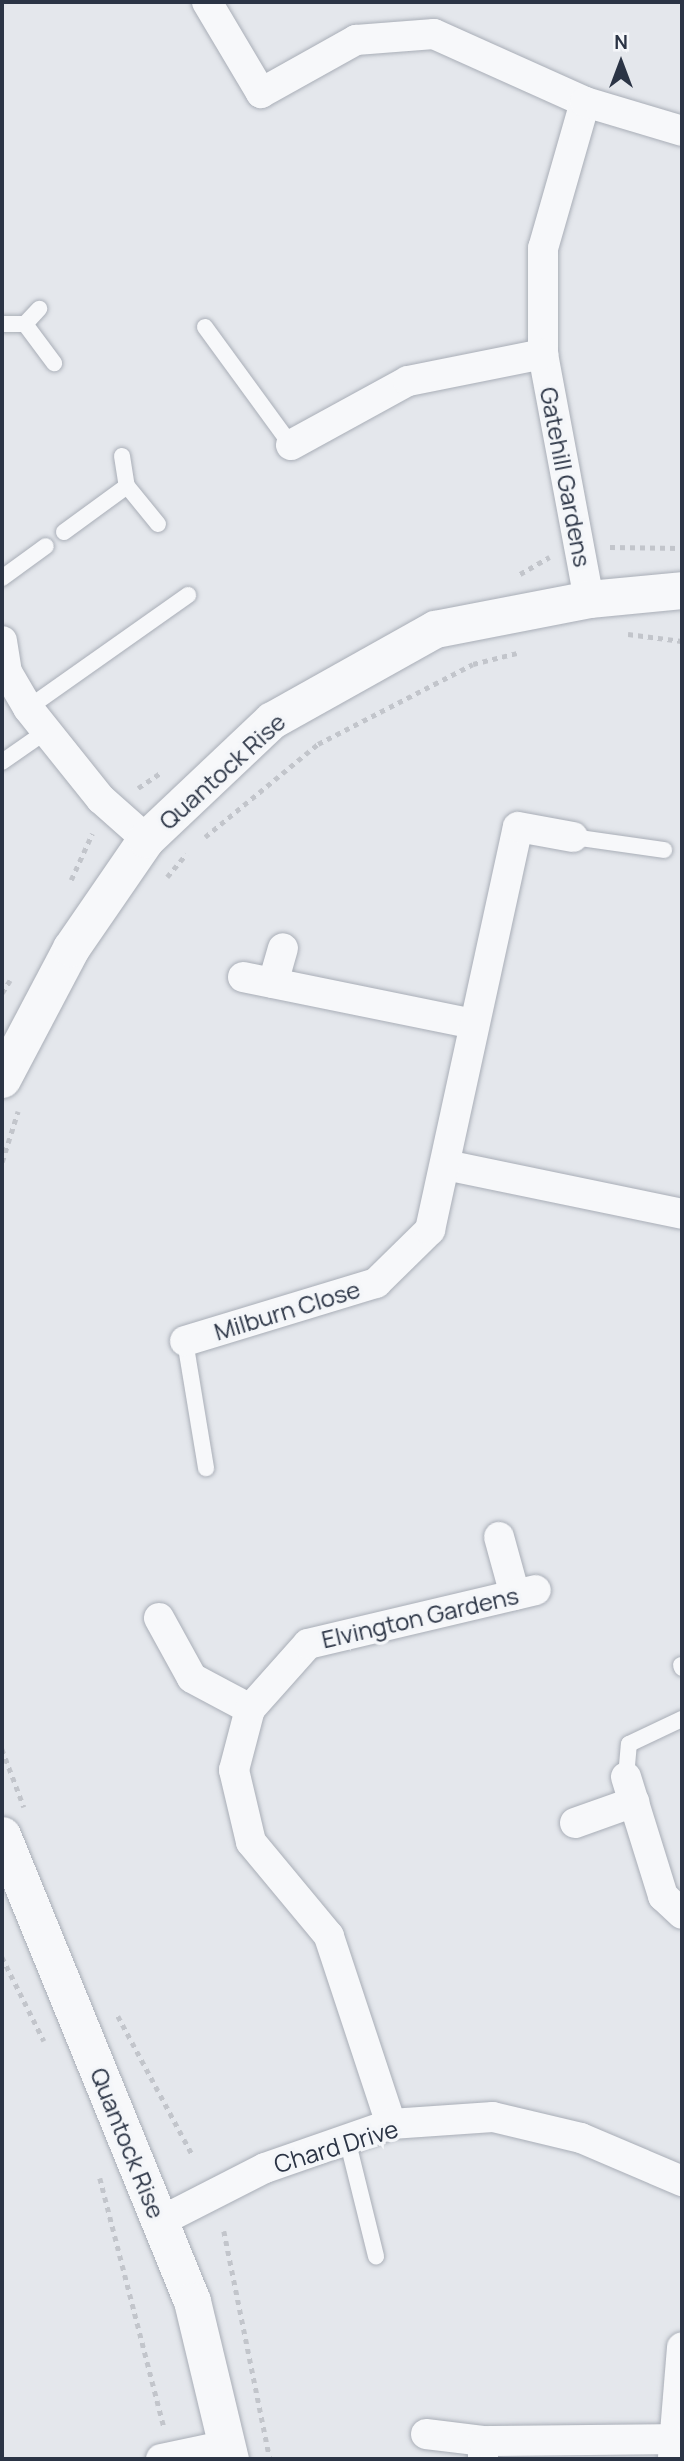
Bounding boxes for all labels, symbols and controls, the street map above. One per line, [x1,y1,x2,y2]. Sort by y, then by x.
north arrow [586,28,656,98]
text: N [614,29,628,55]
street label: Gatehill Gardens [534,385,598,569]
street label: Quantock Rise [153,707,291,835]
street label: Milburn Close [211,1274,363,1346]
street label: Elvington Gardens [319,1580,521,1654]
street label: Quantock Rise [85,2063,171,2223]
street label: Chard Drive [270,2113,402,2179]

